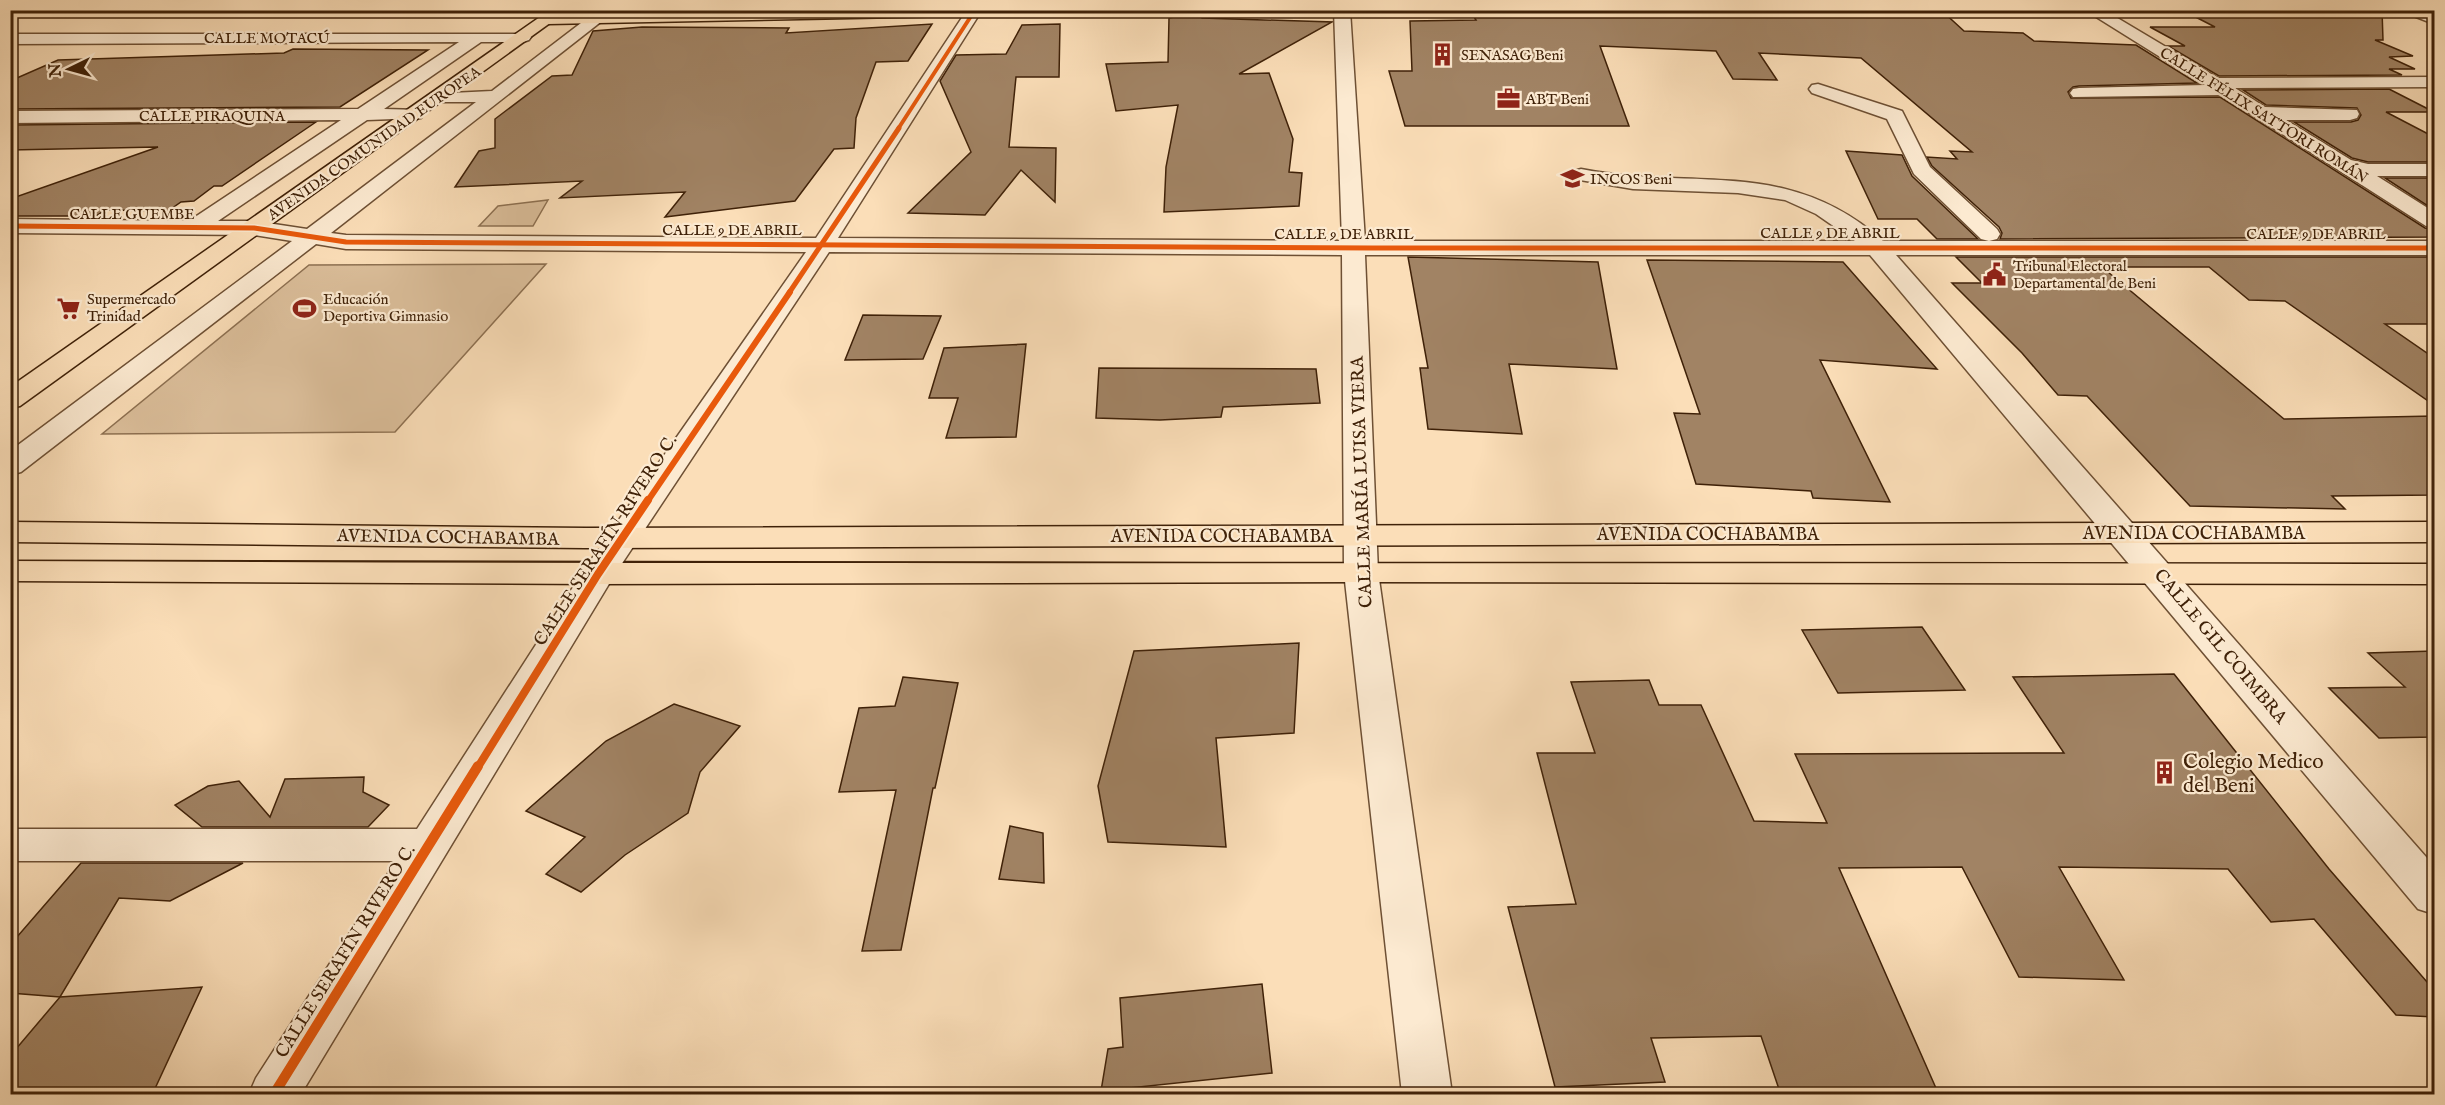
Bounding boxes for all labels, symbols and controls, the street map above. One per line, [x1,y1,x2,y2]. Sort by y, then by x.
street label: CALLE MOTACÚ [204,29,330,48]
north arrow [39,39,99,99]
building icon: SENASAG Beni [1430,42,1456,68]
street label: CALLE FÉLIX SATTORI ROMÁN [2156,43,2371,188]
place label: SENASAG Beni [1461,46,1564,65]
text: N [45,62,67,79]
street label: AVENIDA COMUNIDAD EUROPEA [263,62,485,225]
office icon: ABT Beni [1495,86,1521,112]
place label: ABT Beni [1525,90,1589,109]
street label: CALLE PIRAQUINA [139,107,286,126]
school or university icon: INCOS Beni [1559,166,1585,192]
place label: INCOS Beni [1590,170,1672,189]
street label: CALLE GUEMBE [69,205,195,224]
street label: CALLE 9 DE ABRIL [662,221,802,240]
street label: CALLE 9 DE ABRIL [1760,224,1900,243]
street label: CALLE 9 DE ABRIL [1274,225,1414,244]
street label: CALLE 9 DE ABRIL [2246,225,2386,244]
place label: Tribunal Electoral Departamental de Beni [2013,257,2156,293]
public building icon: Tribunal Electoral Departamental de Beni [1982,262,2008,288]
place label: Supermercado Trinidad [87,290,176,326]
place label: Educación Deportiva Gimnasio [323,290,448,326]
supermarket icon: Supermercado Trinidad [56,295,82,321]
sports icon: Educación Deportiva Gimnasio [292,295,318,321]
street label: CALLE MARÍA LUISA VIERA [1345,355,1378,608]
street label: CALLE SERAFÍN RIVERO C. [528,430,683,651]
street label: AVENIDA COCHABAMBA [2082,523,2306,546]
street label: AVENIDA COCHABAMBA [1596,524,1820,547]
street label: AVENIDA COCHABAMBA [336,525,560,552]
street label: AVENIDA COCHABAMBA [1110,526,1334,549]
street label: CALLE GIL COIMBRA [2148,565,2292,730]
place label: Colegio Medico del Beni [2183,749,2324,800]
building icon: Colegio Medico del Beni [2152,760,2178,786]
street label: CALLE SERAFÍN RIVERO C. [269,840,422,1063]

